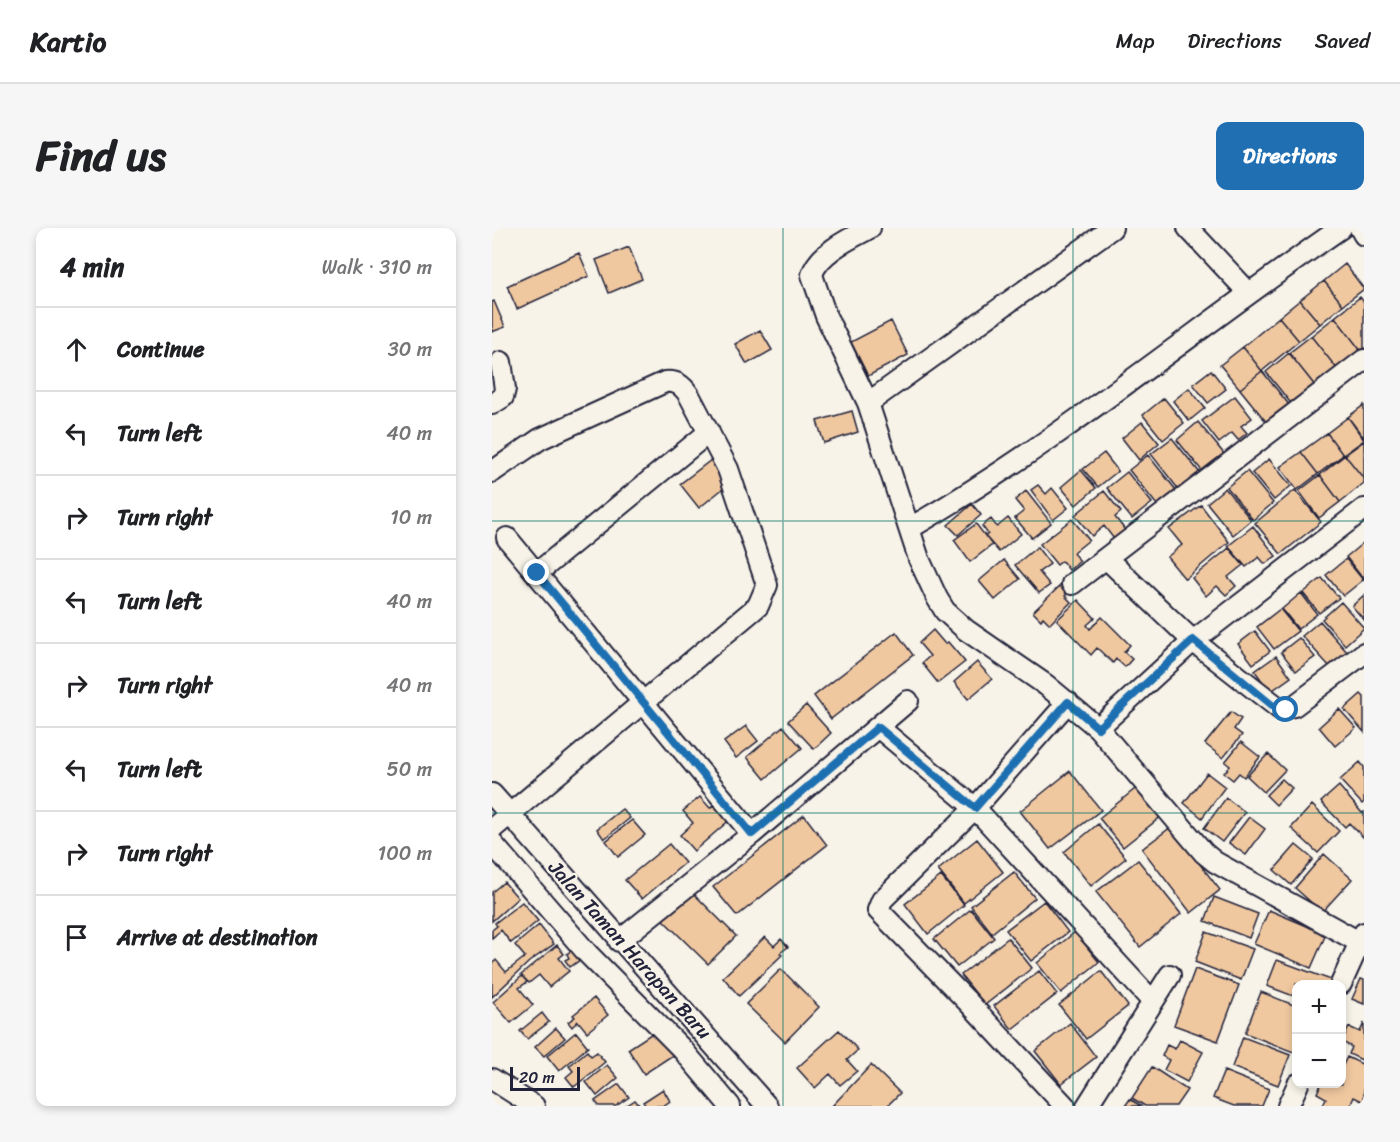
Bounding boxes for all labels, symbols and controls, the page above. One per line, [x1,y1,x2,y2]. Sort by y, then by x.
text: Kartio [30,17,106,66]
text: Map [1116,22,1154,60]
text: Directions [1187,22,1282,60]
text: Saved [1315,22,1370,60]
text: Find us [36,119,166,193]
button: Directions [1216,122,1364,190]
text: 4 min [60,244,124,290]
text: Walk · 310 m [322,250,432,285]
text: Continue [117,330,205,369]
text: 30 m [388,332,432,367]
icon: ahead [60,333,93,366]
text: Turn left [117,414,202,453]
text: 40 m [386,416,432,451]
icon: left [60,417,93,450]
text: Turn right [117,498,212,537]
text: 10 m [390,500,432,535]
icon: right [60,501,93,534]
route end [523,559,549,585]
text: Turn left [117,582,202,621]
text: 40 m [386,584,432,619]
icon: left [60,585,93,618]
text: Turn right [117,666,212,705]
text: 40 m [386,668,432,703]
icon: right [60,669,93,702]
route start [1272,696,1298,722]
text: Turn left [117,750,202,789]
text: 50 m [387,752,432,787]
icon: left [60,753,93,786]
text: Turn right [117,834,212,873]
text: 100 m [378,836,432,871]
icon: right [60,837,93,870]
street label: Jalan Taman Harapan Baru [539,851,721,1048]
text: Arrive at destination [117,918,318,957]
icon: arrive [60,921,93,954]
map controls [1292,980,1346,1088]
button: + [1292,980,1346,1034]
button: − [1292,1034,1346,1088]
text: 20 m [519,1063,555,1092]
scale bar [510,1064,580,1092]

